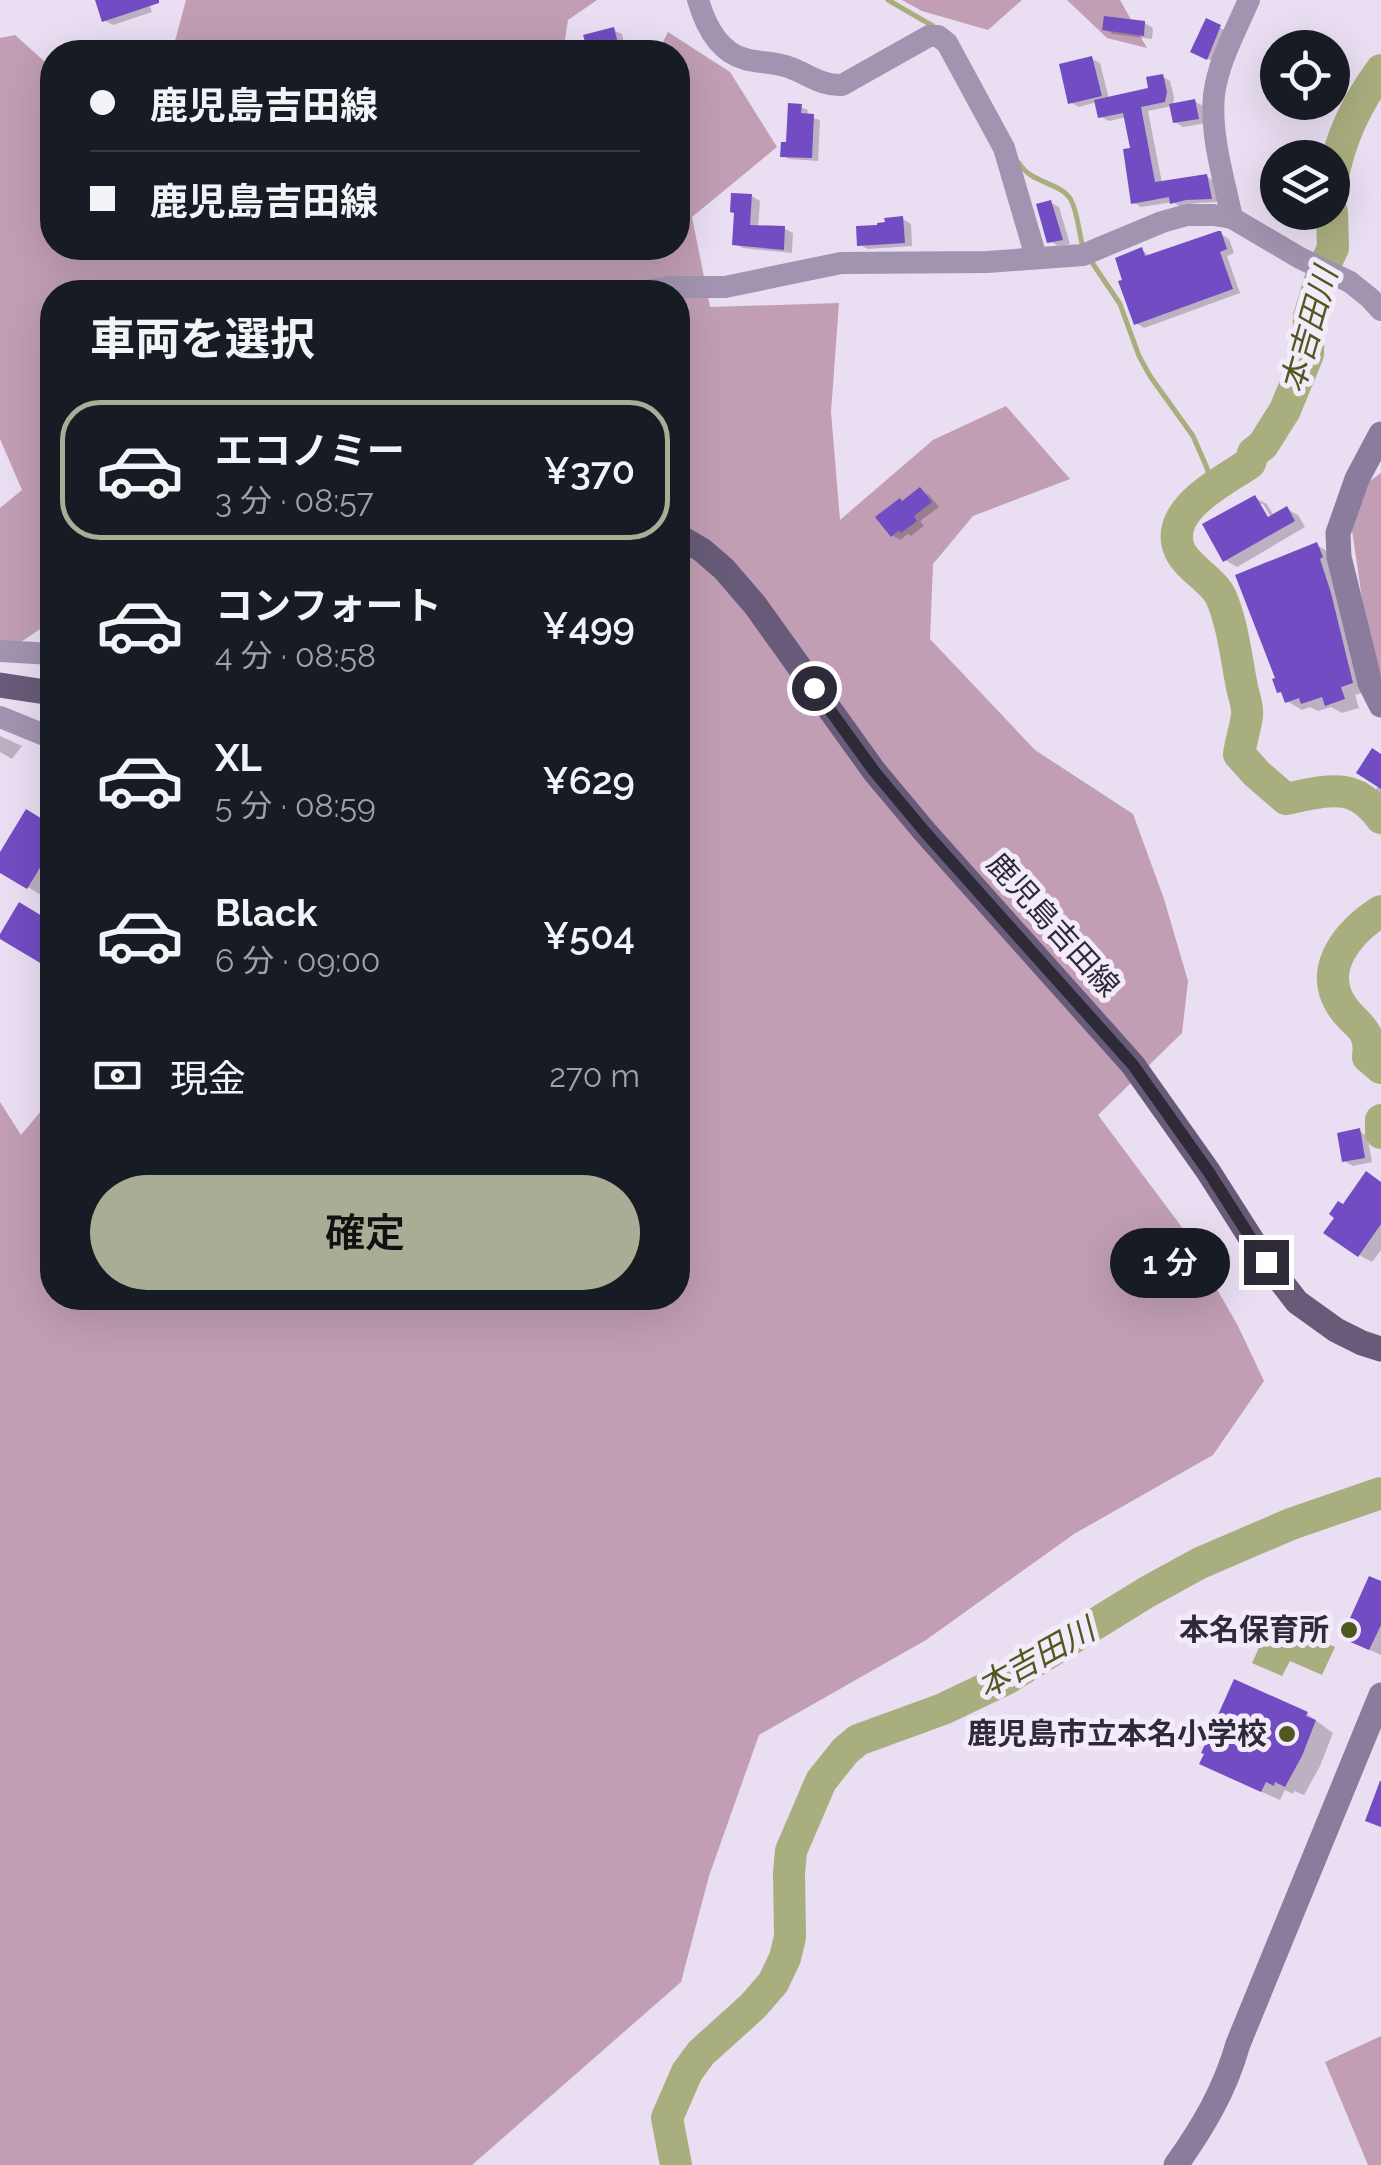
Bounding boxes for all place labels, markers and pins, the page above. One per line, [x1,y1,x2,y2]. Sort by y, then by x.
place label: 本名保育所 [1179,1612,1329,1647]
marker: 本名保育所 [1338,1619,1360,1641]
place label: 鹿児島市立本名小学校 [967,1716,1267,1751]
marker: 鹿児島市立本名小学校 [1276,1723,1298,1745]

